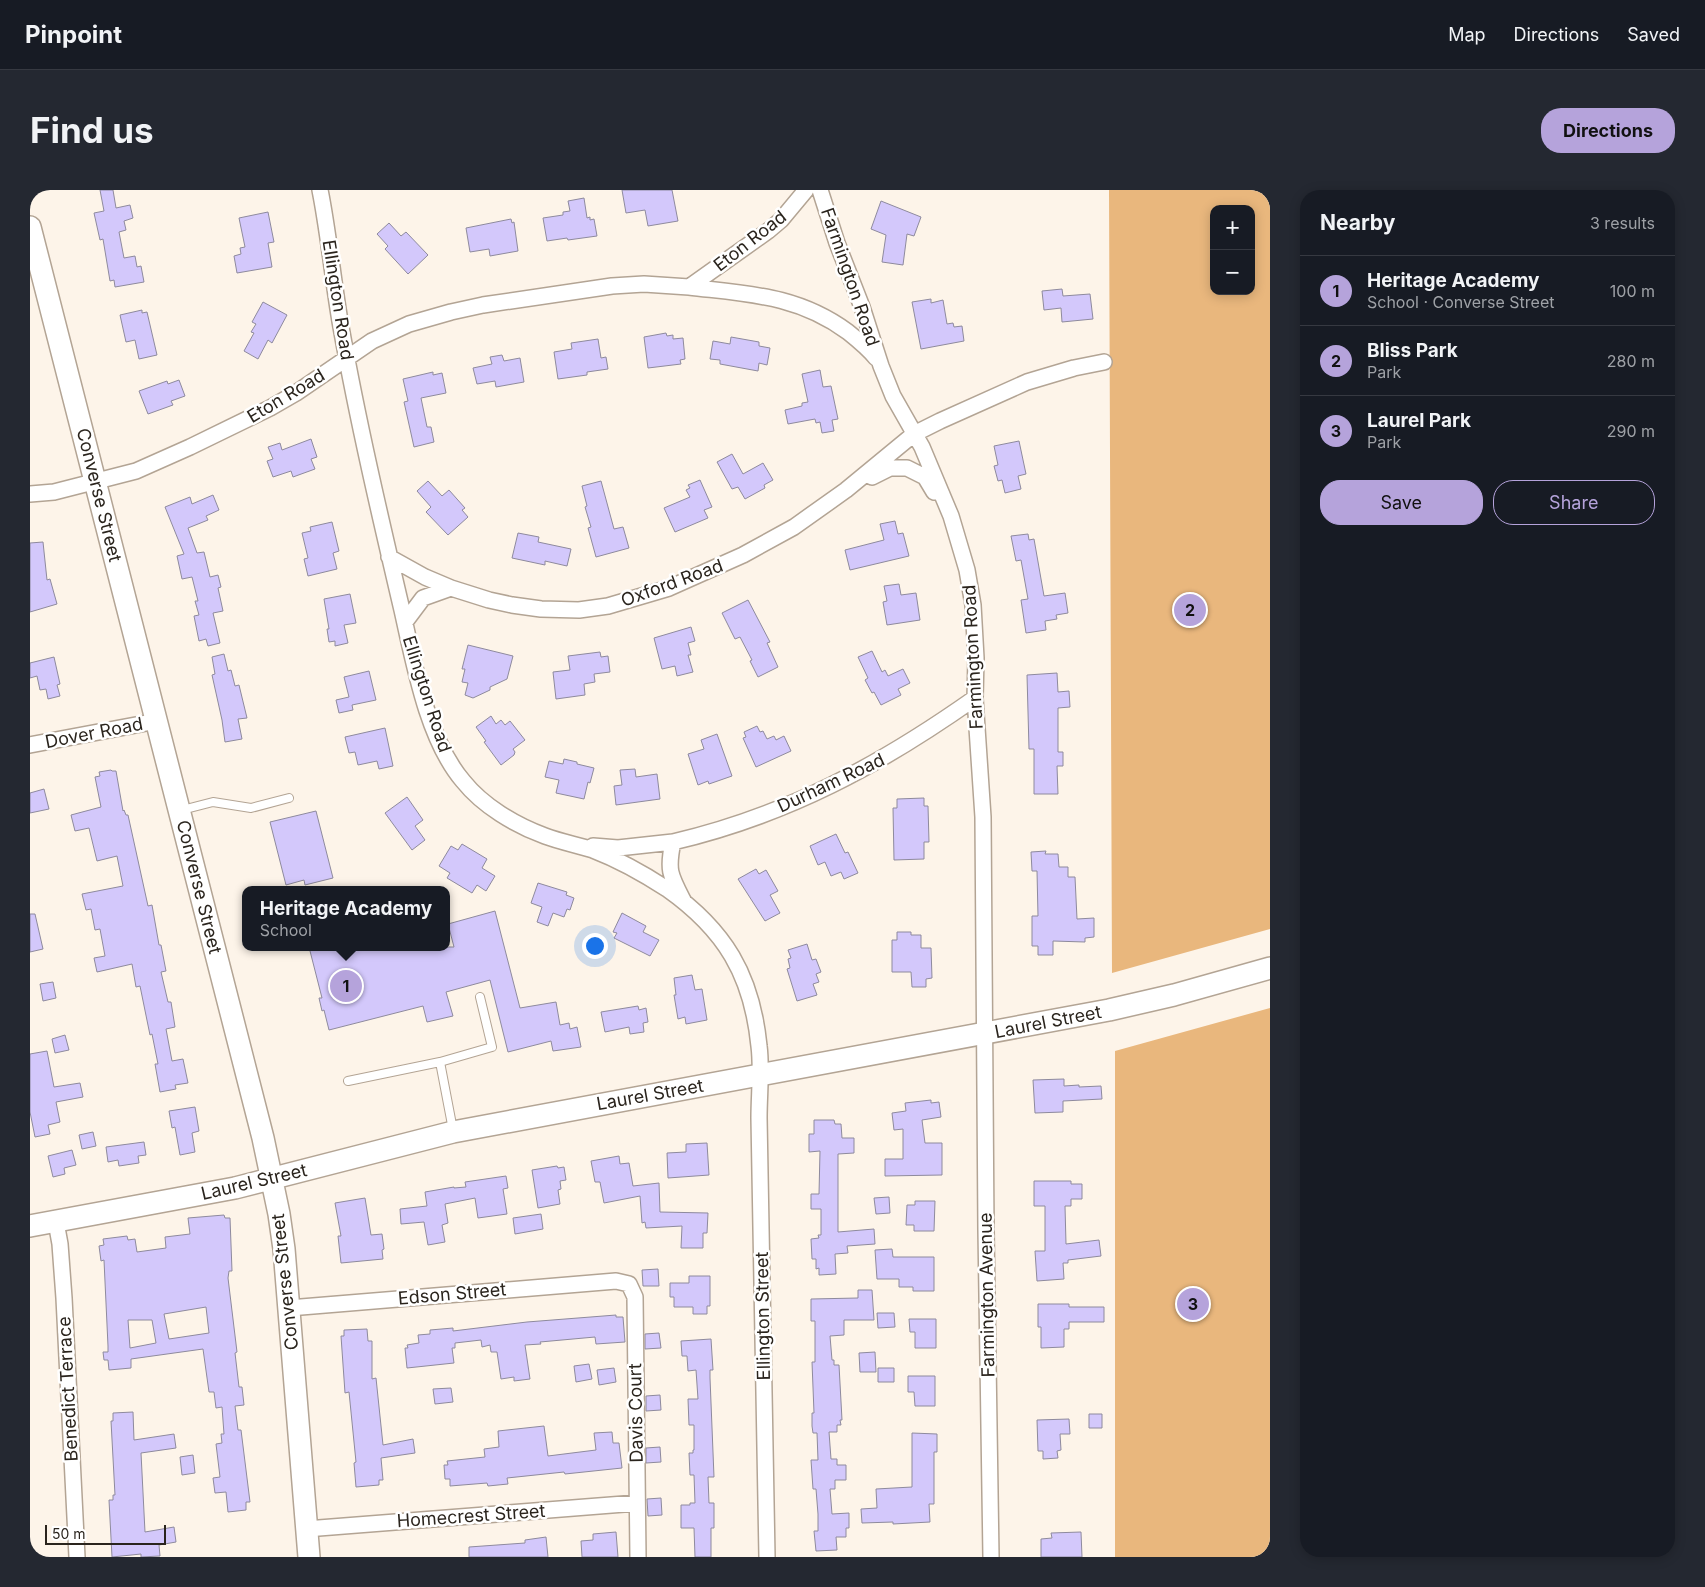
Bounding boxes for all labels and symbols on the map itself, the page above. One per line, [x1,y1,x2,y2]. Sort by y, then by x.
street label: Farmington Road [817,205,884,349]
street label: Eton Road [709,206,790,275]
street label: Ellington Road [319,238,358,361]
street label: Eton Road [243,364,328,427]
street label: Converse Street [73,426,126,564]
street label: Oxford Road [618,554,726,611]
street label: Farmington Road [958,584,987,730]
pin: 2 [1174,591,1206,629]
street label: Ellington Road [399,633,456,755]
street label: Dover Road [43,713,144,752]
street label: Durham Road [774,749,888,817]
street label: Converse Street [173,818,226,956]
your location [582,933,608,959]
pin: 1 [330,967,362,1005]
street label: Laurel Street [993,1001,1103,1042]
street label: Laurel Street [595,1075,705,1114]
street label: Laurel Street [199,1159,309,1204]
street label: Converse Street [267,1213,302,1351]
street label: Farmington Avenue [975,1213,998,1377]
street label: Ellington Street [751,1251,774,1380]
street label: Edson Street [397,1278,507,1309]
pin: 3 [1177,1285,1209,1323]
street label: Benedict Terrace [53,1316,82,1462]
street label: Davis Court [624,1363,647,1463]
street label: Homecrest Street [396,1500,546,1531]
scale bar [45,1522,166,1545]

